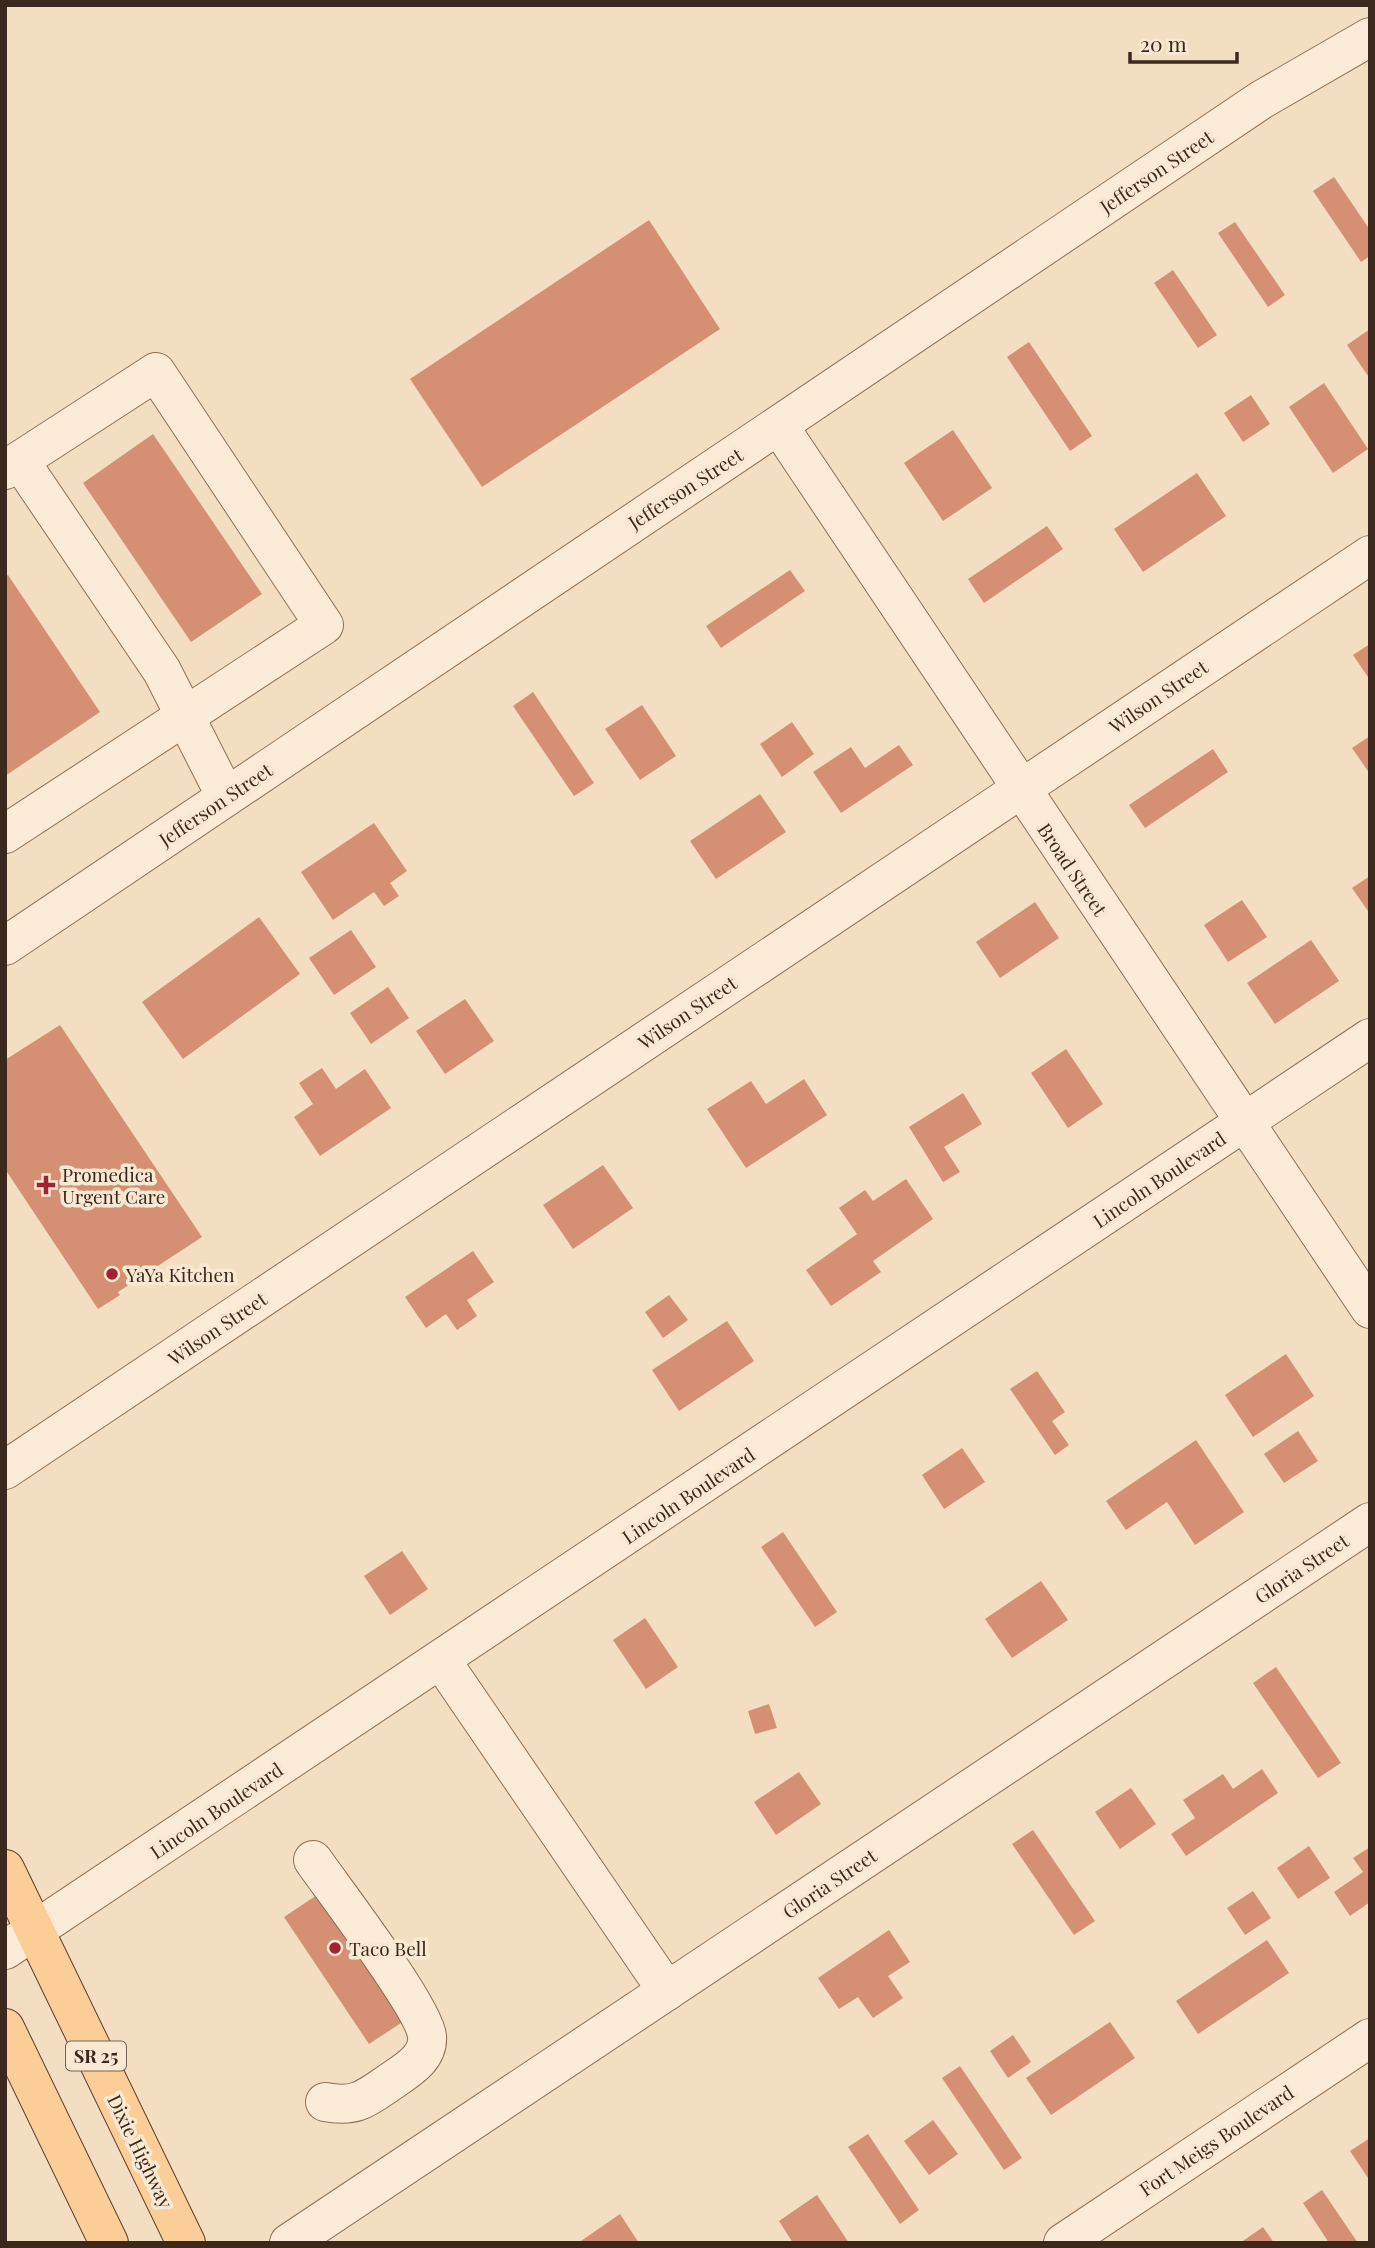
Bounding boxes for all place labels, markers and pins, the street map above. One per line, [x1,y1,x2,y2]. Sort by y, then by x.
place label: Promedica Urgent Care [62,1161,165,1209]
marker: Promedica Urgent Care [36,1175,56,1195]
place label: YaYa Kitchen [125,1261,235,1287]
marker: YaYa Kitchen [104,1266,120,1282]
place label: Taco Bell [349,1935,427,1961]
marker: Taco Bell [327,1940,343,1956]

